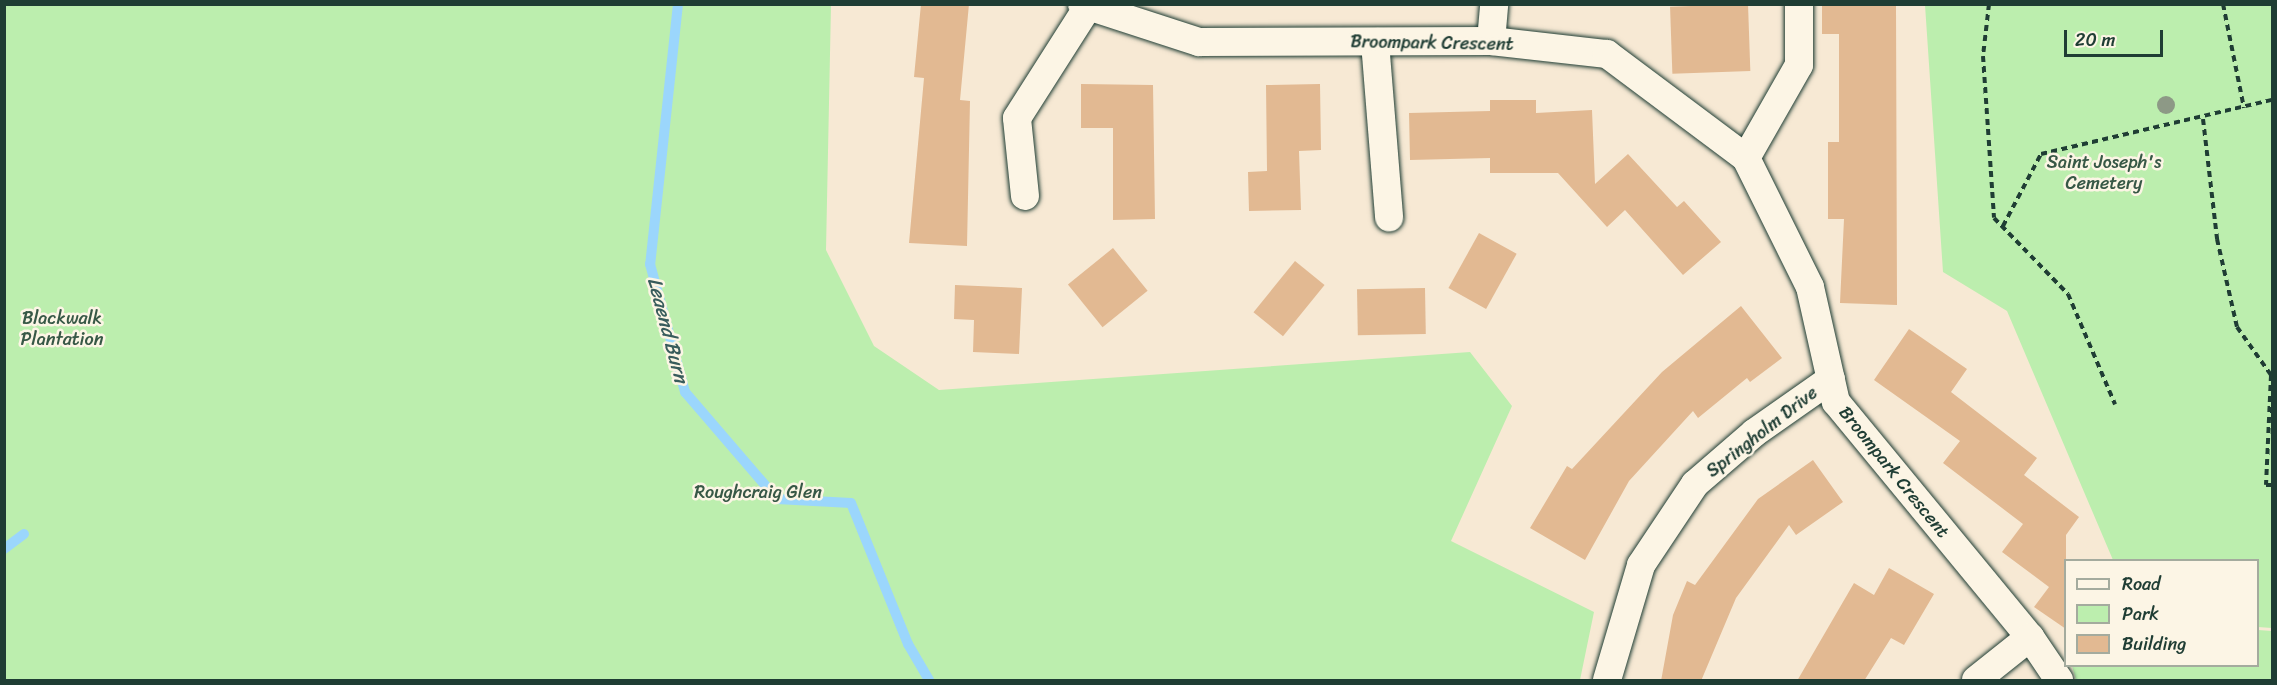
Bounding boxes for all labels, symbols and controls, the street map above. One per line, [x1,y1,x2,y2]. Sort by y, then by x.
scale bar [2067,18,2166,56]
text: 20 m [2075,24,2115,56]
street label: Broompark Crescent [1350,31,1514,55]
park label: Saint Joseph's Cemetery [2046,152,2162,195]
water label: Leaend Burn [642,275,694,385]
park label: Blackwalk Plantation [21,308,103,350]
street label: Springholm Drive [1702,382,1822,482]
street label: Broompark Crescent [1834,402,1954,542]
park label: Roughcraig Glen [694,481,822,503]
legend [2064,559,2259,667]
text: Road [2122,568,2161,600]
text: Park [2122,598,2159,630]
text: Building [2122,628,2186,660]

